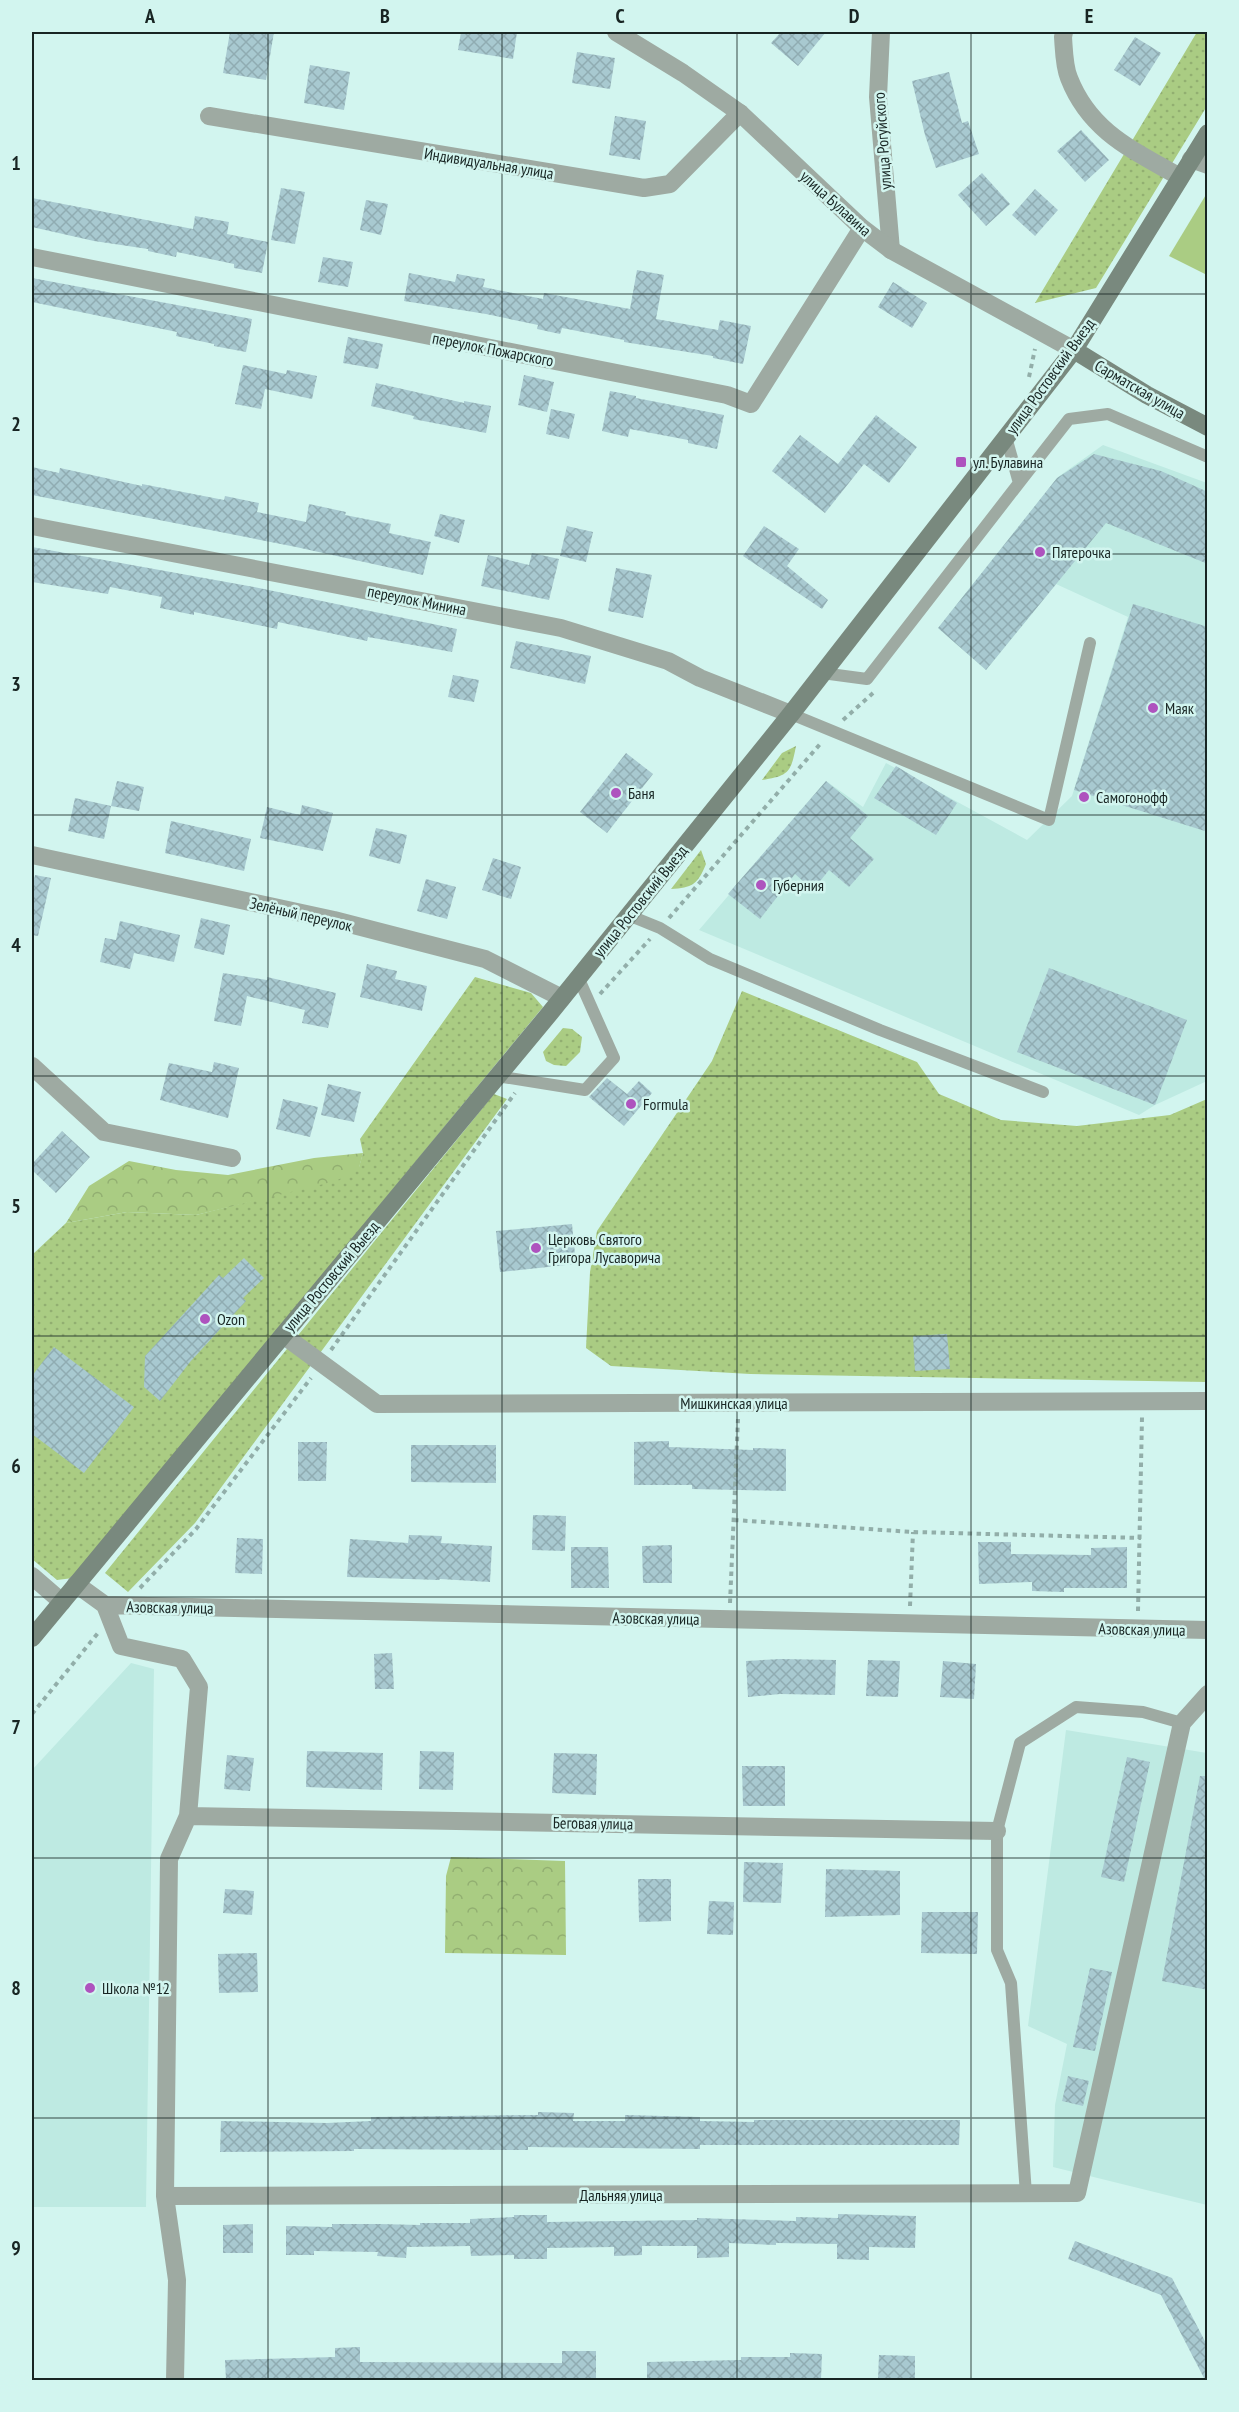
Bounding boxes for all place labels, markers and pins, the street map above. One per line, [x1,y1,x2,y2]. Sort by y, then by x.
place label: ул. Булавина [973,452,1043,472]
marker: ул. Булавина [954,455,968,469]
place label: Пятерочка [1052,542,1111,562]
marker: Пятерочка [1033,545,1047,559]
place label: Маяк [1165,698,1195,718]
marker: Маяк [1146,701,1160,715]
place label: Баня [628,783,655,803]
marker: Баня [609,786,623,800]
place label: Самогонофф [1096,787,1168,807]
marker: Самогонофф [1077,790,1091,804]
place label: Губерния [773,875,824,895]
marker: Губерния [754,878,768,892]
place label: Formula [643,1094,688,1114]
marker: Formula [624,1097,638,1111]
place label: Церковь Святого Григора Лусаворича [548,1229,661,1267]
marker: Церковь Святого Григора Лусаворича [529,1241,543,1255]
place label: Ozon [217,1309,245,1329]
marker: Ozon [198,1312,212,1326]
place label: Школа №12 [102,1978,170,1998]
marker: Школа №12 [83,1981,97,1995]

